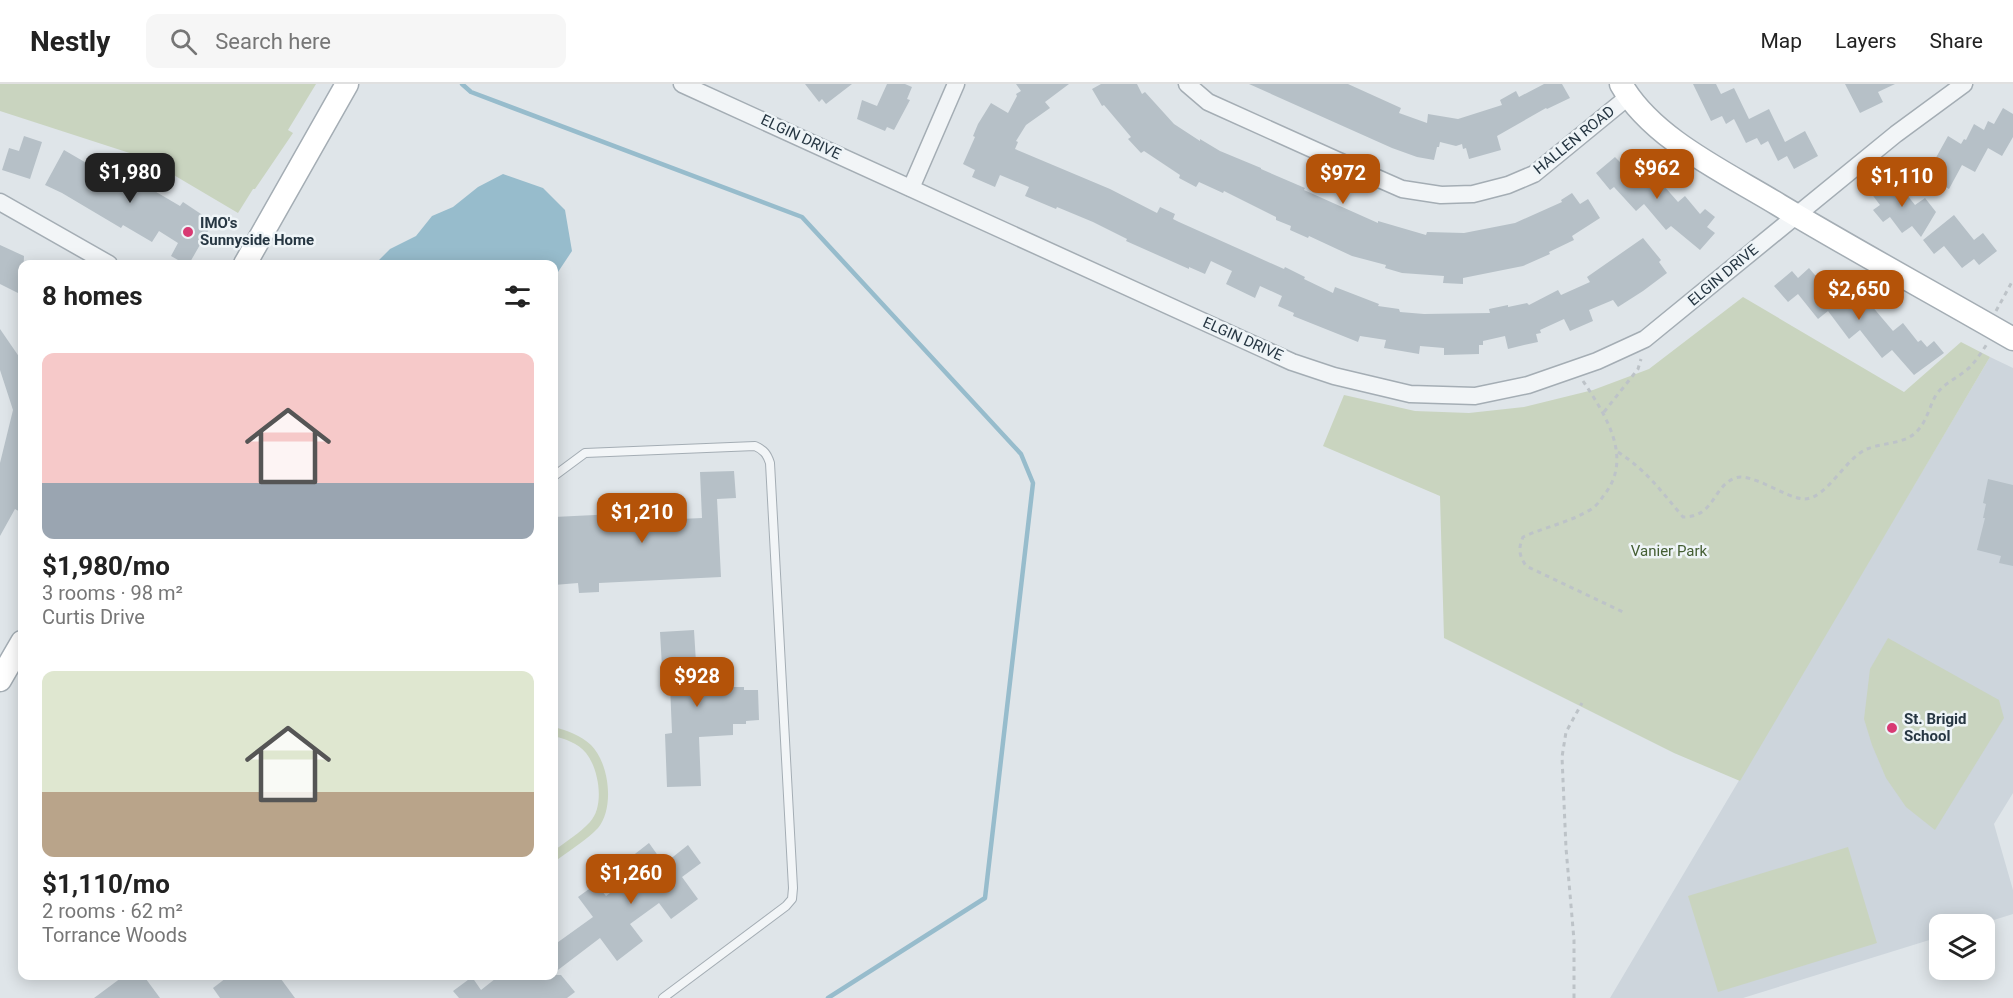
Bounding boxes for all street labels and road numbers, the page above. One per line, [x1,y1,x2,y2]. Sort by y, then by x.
street label: HALLEN ROAD [1530,102,1618,178]
street label: ELGIN DRIVE [758,111,844,164]
street label: ELGIN DRIVE [1684,240,1762,310]
street label: ELGIN DRIVE [1200,313,1286,365]

